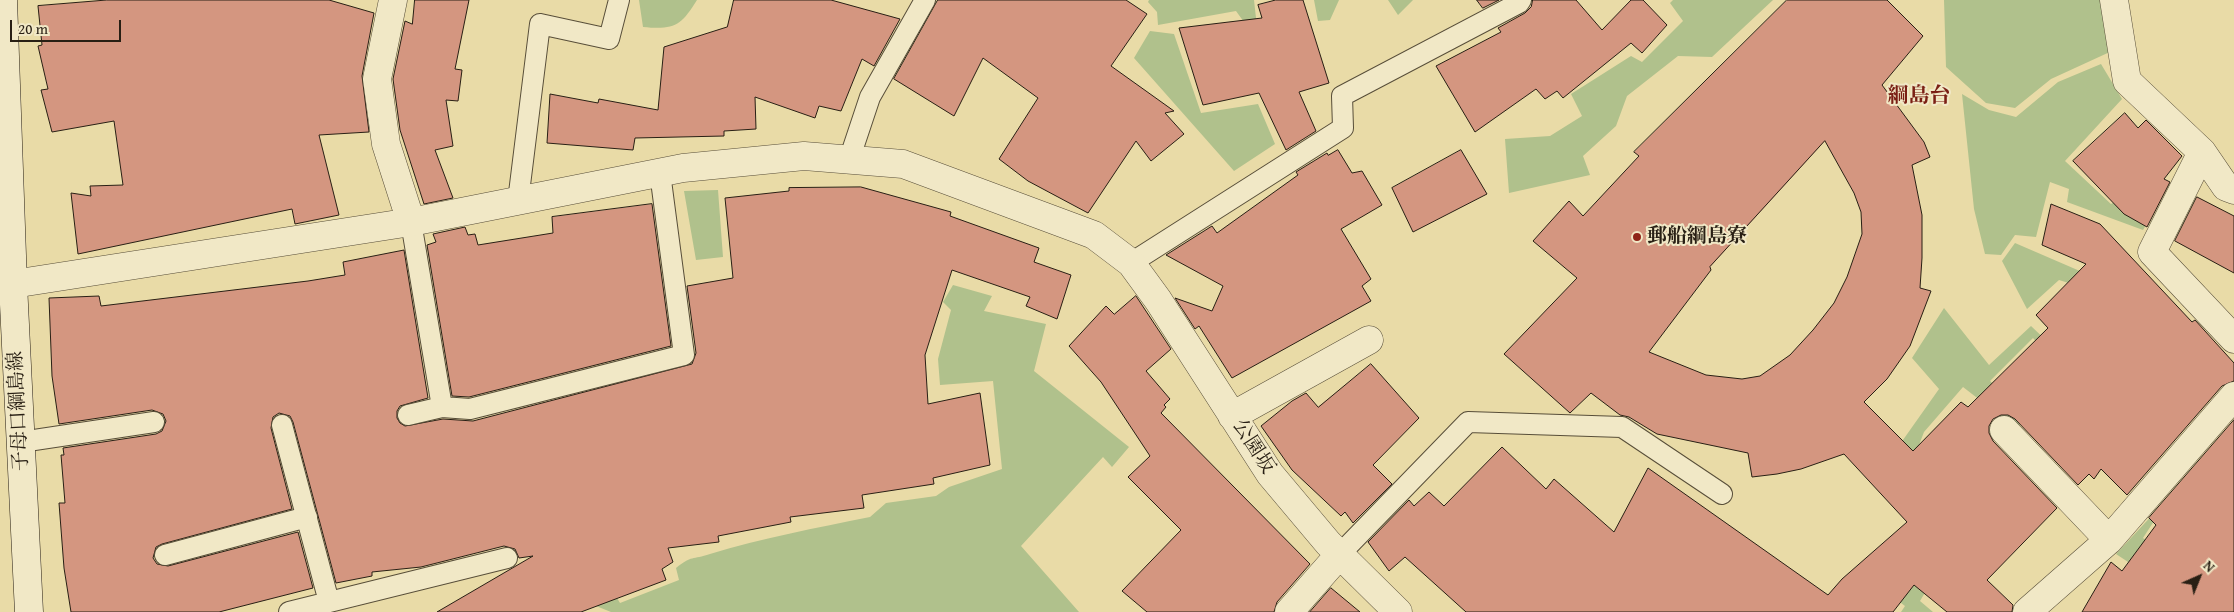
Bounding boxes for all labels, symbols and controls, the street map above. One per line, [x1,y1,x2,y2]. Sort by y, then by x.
scale bar [12,10,124,42]
text: 20 m [18,18,48,39]
district label: 綱島台 [1888,84,1950,110]
place label: 郵船綱島寮 [1647,225,1747,249]
marker: 郵船綱島寮 [1631,231,1643,243]
street label: 子母口綱島線 [4,350,34,472]
street label: 公園坂 [1227,415,1279,479]
north arrow [2174,552,2224,602]
text: N [2199,556,2220,577]

